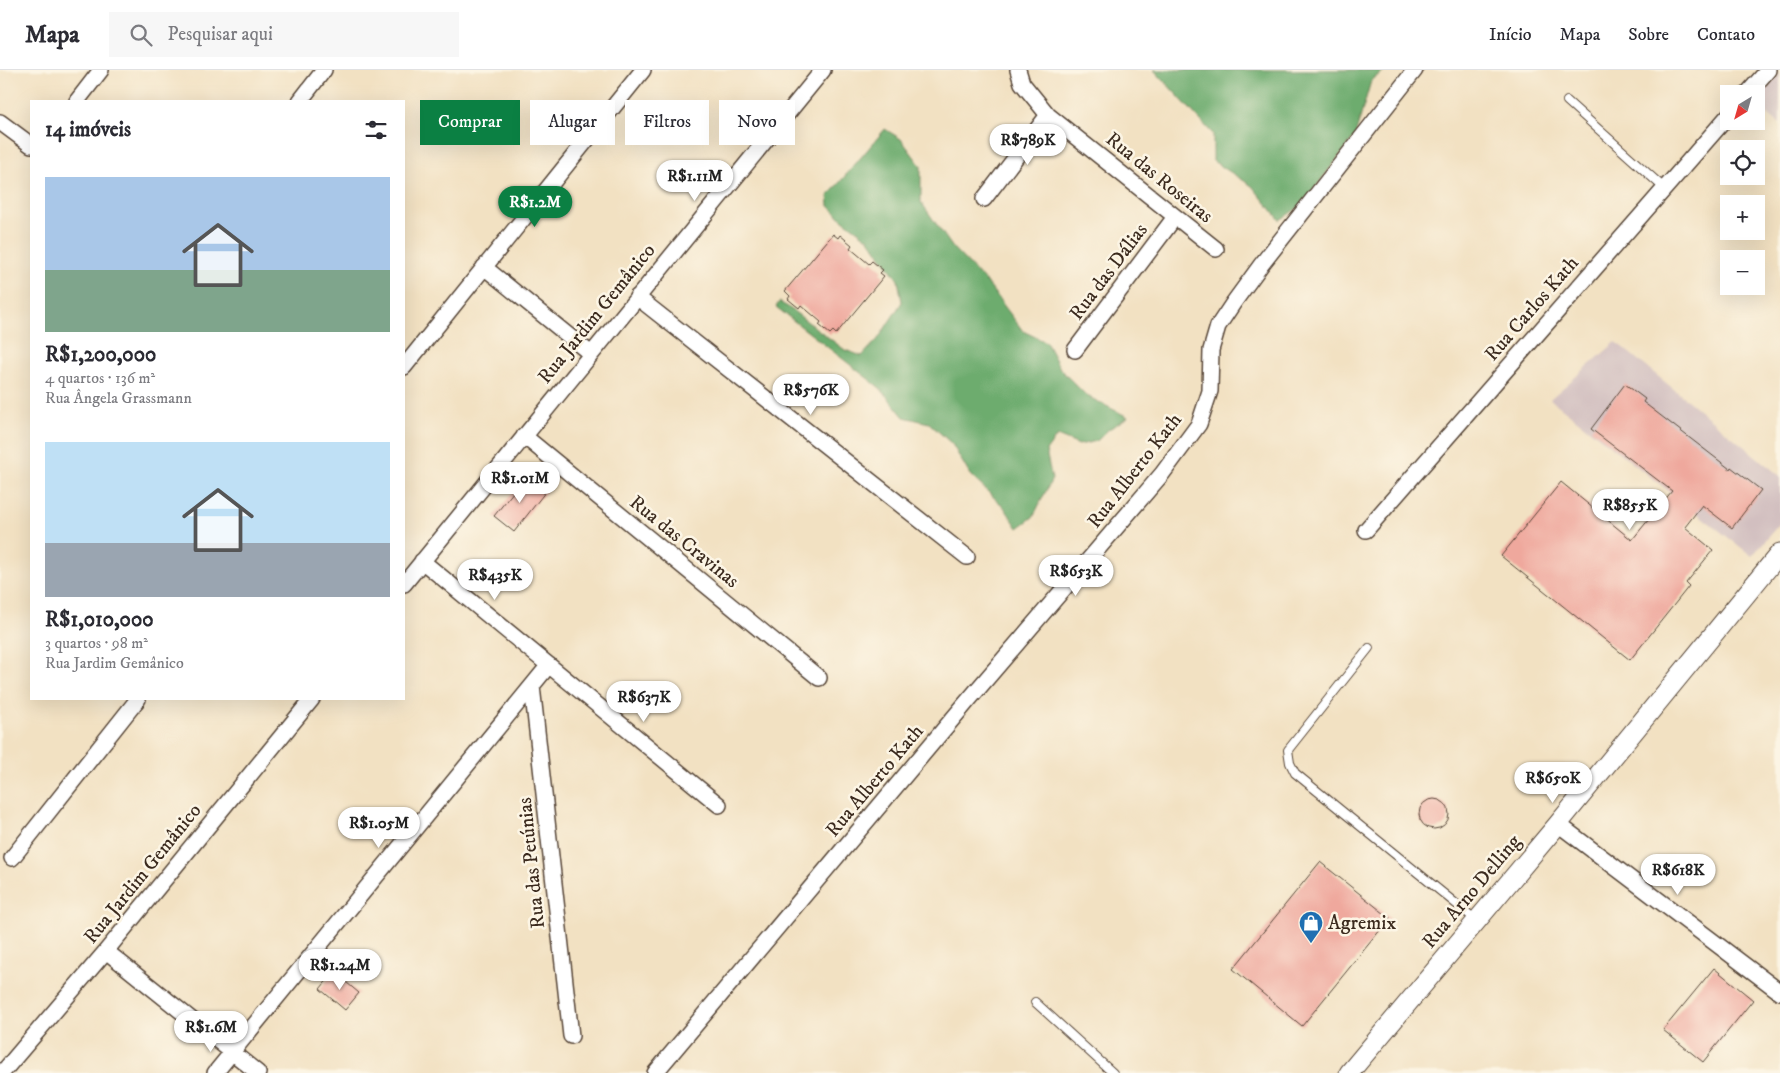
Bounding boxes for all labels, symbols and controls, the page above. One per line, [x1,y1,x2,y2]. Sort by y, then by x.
search box [109,12,459,57]
text: Mapa [25,20,79,50]
icon: search [127,21,155,49]
text: Pesquisar aqui [167,23,273,46]
text: Início [1489,24,1532,46]
text: Mapa [1560,24,1600,46]
text: Sobre [1628,24,1669,46]
text: Contato [1697,24,1755,46]
north arrow [1720,85,1765,130]
map controls [1720,85,1765,295]
chip: Comprar [420,100,520,145]
chip: Alugar [530,100,615,145]
chip: Filtros [625,100,709,145]
chip: Novo [719,100,795,145]
icon: filters [362,116,390,144]
text: 14 imóveis [45,117,131,143]
pin: R$789K [987,124,1069,166]
street label: Rua das Roseiras [1100,127,1218,229]
text: R$789K [1000,130,1056,150]
button: locate [1720,140,1765,185]
pin: R$1.11M [649,160,741,202]
text: R$1.11M [667,166,723,186]
pin: R$1.2M [494,186,576,228]
text: R$1.2M [509,192,561,212]
button: + [1720,195,1765,240]
icon: home [173,210,263,300]
street label: Rua das Dálias [1064,218,1154,325]
street label: Rua Jardim Gemânico [533,239,661,389]
button: − [1720,250,1765,295]
street label: Rua Carlos Kath [1480,251,1585,367]
text: R$1,200,000 [45,342,156,368]
text: 4 quartos · 136 m² [45,368,155,388]
pin: R$576K [770,374,852,416]
text: R$576K [783,380,839,400]
text: Rua Ângela Grassmann [45,388,192,408]
street label: Rua Alberto Kath [1082,408,1188,534]
pin: R$1.01M [474,462,566,504]
text: R$1.01M [491,468,549,488]
icon: home [173,475,263,565]
pin: R$855K [1589,488,1671,531]
street label: Rua das Cravinas [624,490,744,594]
text: R$855K [1603,495,1657,515]
pin: R$653K [1035,554,1117,597]
pin: R$435K [454,558,536,601]
text: R$653K [1050,561,1102,581]
text: R$435K [468,565,522,585]
text: R$1,010,000 [45,607,154,633]
text: 3 quartos · 98 m² [45,633,148,653]
text: Rua Jardim Gemânico [45,653,184,673]
pin: R$637K [603,680,685,723]
text: R$637K [617,687,671,707]
street label: Rua Alberto Kath [821,719,930,842]
pin: R$650K [1512,762,1594,804]
text: R$650K [1525,768,1581,788]
street label: Rua das Petúnias [513,796,551,930]
street label: Rua Jardim Gemânico [79,799,207,949]
pin: R$1.05M [333,806,425,849]
text: R$1.05M [349,813,409,833]
street label: Rua Arno Delling [1417,830,1527,954]
pin: R$618K [1637,854,1719,896]
text: R$618K [1652,860,1704,880]
shop icon: Agremix [1298,910,1324,944]
place label: Agremix [1328,911,1396,936]
pin: R$1.24M [294,948,386,991]
text: R$1.24M [310,955,370,975]
pin: R$1.6M [170,1010,252,1053]
text: R$1.6M [185,1017,237,1037]

